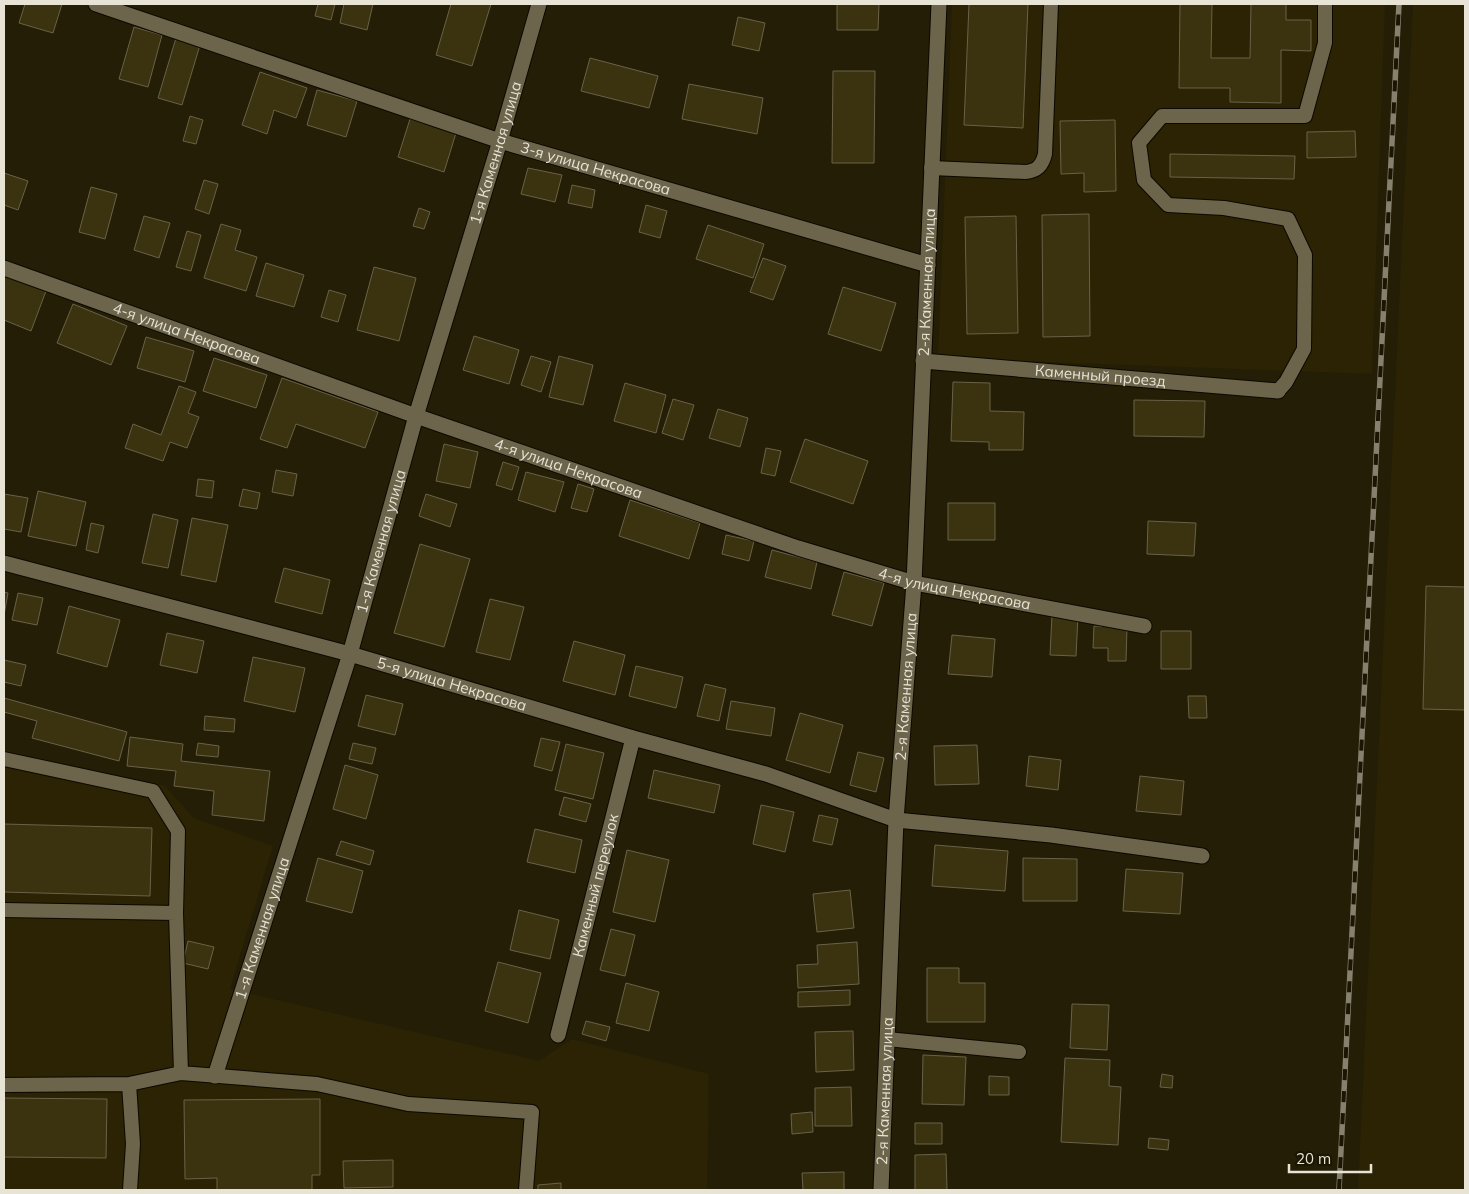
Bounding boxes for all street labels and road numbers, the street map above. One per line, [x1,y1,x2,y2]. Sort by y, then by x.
street label: 1-я Каменная улица [465,79,525,226]
street label: 3-я улица Некрасова [518,137,673,199]
street label: 2-я Каменная улица [914,208,939,357]
street label: 4-я улица Некрасова [110,298,263,368]
street label: Каменный проезд [1034,360,1167,390]
street label: 4-я улица Некрасова [492,434,645,503]
street label: 1-я Каменная улица [352,467,410,615]
street label: 4-я улица Некрасова [876,563,1032,614]
street label: 2-я Каменная улица [891,612,921,761]
street label: 5-я улица Некрасова [375,653,529,715]
street label: Каменный переулок [568,811,623,959]
street label: 1-я Каменная улица [230,855,293,1002]
street label: 2-я Каменная улица [872,1017,897,1165]

